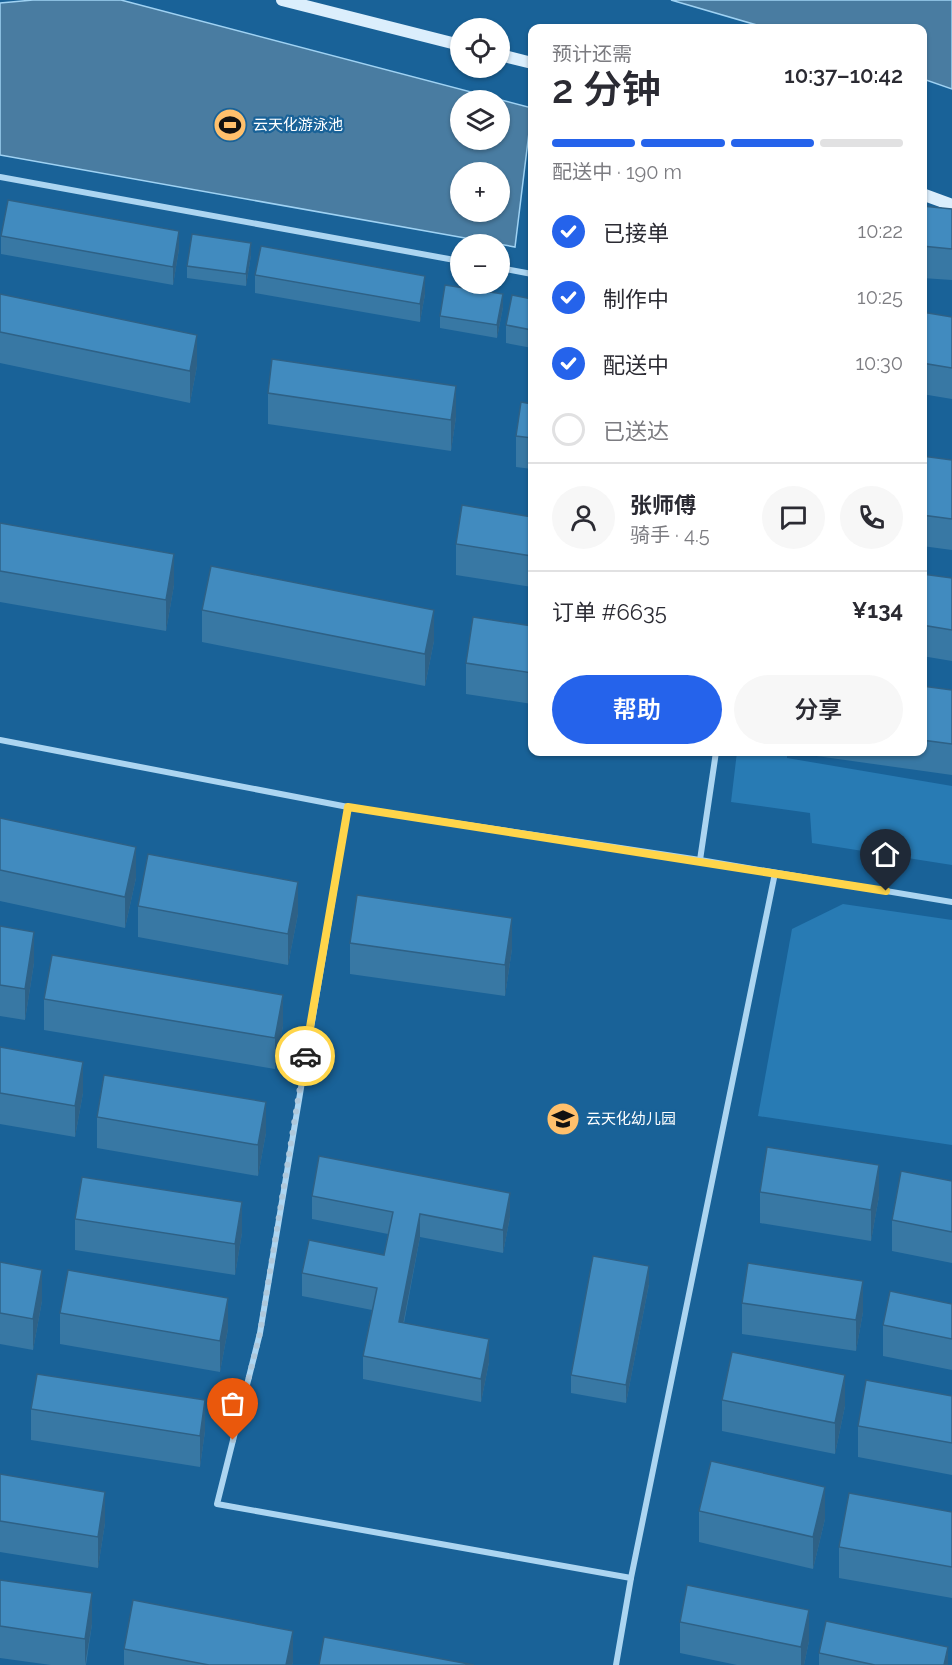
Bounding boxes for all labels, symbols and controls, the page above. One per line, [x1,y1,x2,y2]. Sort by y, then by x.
map controls [450,18,510,294]
button: locate [450,18,510,78]
text: 预计还需 [552,42,632,66]
text: 10:37–10:42 [784,62,903,88]
text: 2 分钟 [552,66,661,112]
button: layers [450,90,510,150]
sports icon: 云天化游泳池 [212,107,248,143]
place label: 云天化游泳池 [253,116,343,134]
text: 配送中 · 190 m [552,160,682,184]
button: + [450,162,510,222]
icon: check [552,215,585,248]
text: 10:22 [858,219,903,243]
text: 已接单 [603,220,669,246]
button: − [450,234,510,294]
icon: check [552,281,585,314]
text: 10:25 [857,285,903,309]
text: 制作中 [603,286,669,312]
icon: check [552,347,585,380]
text: 10:30 [856,351,903,375]
text: 配送中 [603,352,669,378]
text: 已送达 [603,418,669,444]
button: person [552,486,615,549]
button: chat [762,486,825,549]
button: phone [840,486,903,549]
text: 张师傅 [630,492,696,518]
text: 骑手 · 4.5 [630,523,710,547]
text: ¥134 [852,597,903,623]
text: 订单 #6635 [552,599,667,625]
button: 帮助 [552,675,722,744]
button: 分享 [734,675,903,744]
pin [860,829,911,891]
icon: home [869,838,902,871]
courier [275,1026,335,1086]
icon: car [289,1040,322,1073]
school or university icon: 云天化幼儿园 [545,1101,581,1137]
place label: 云天化幼儿园 [586,1110,676,1128]
pin [207,1378,258,1440]
icon: bag [216,1387,249,1420]

